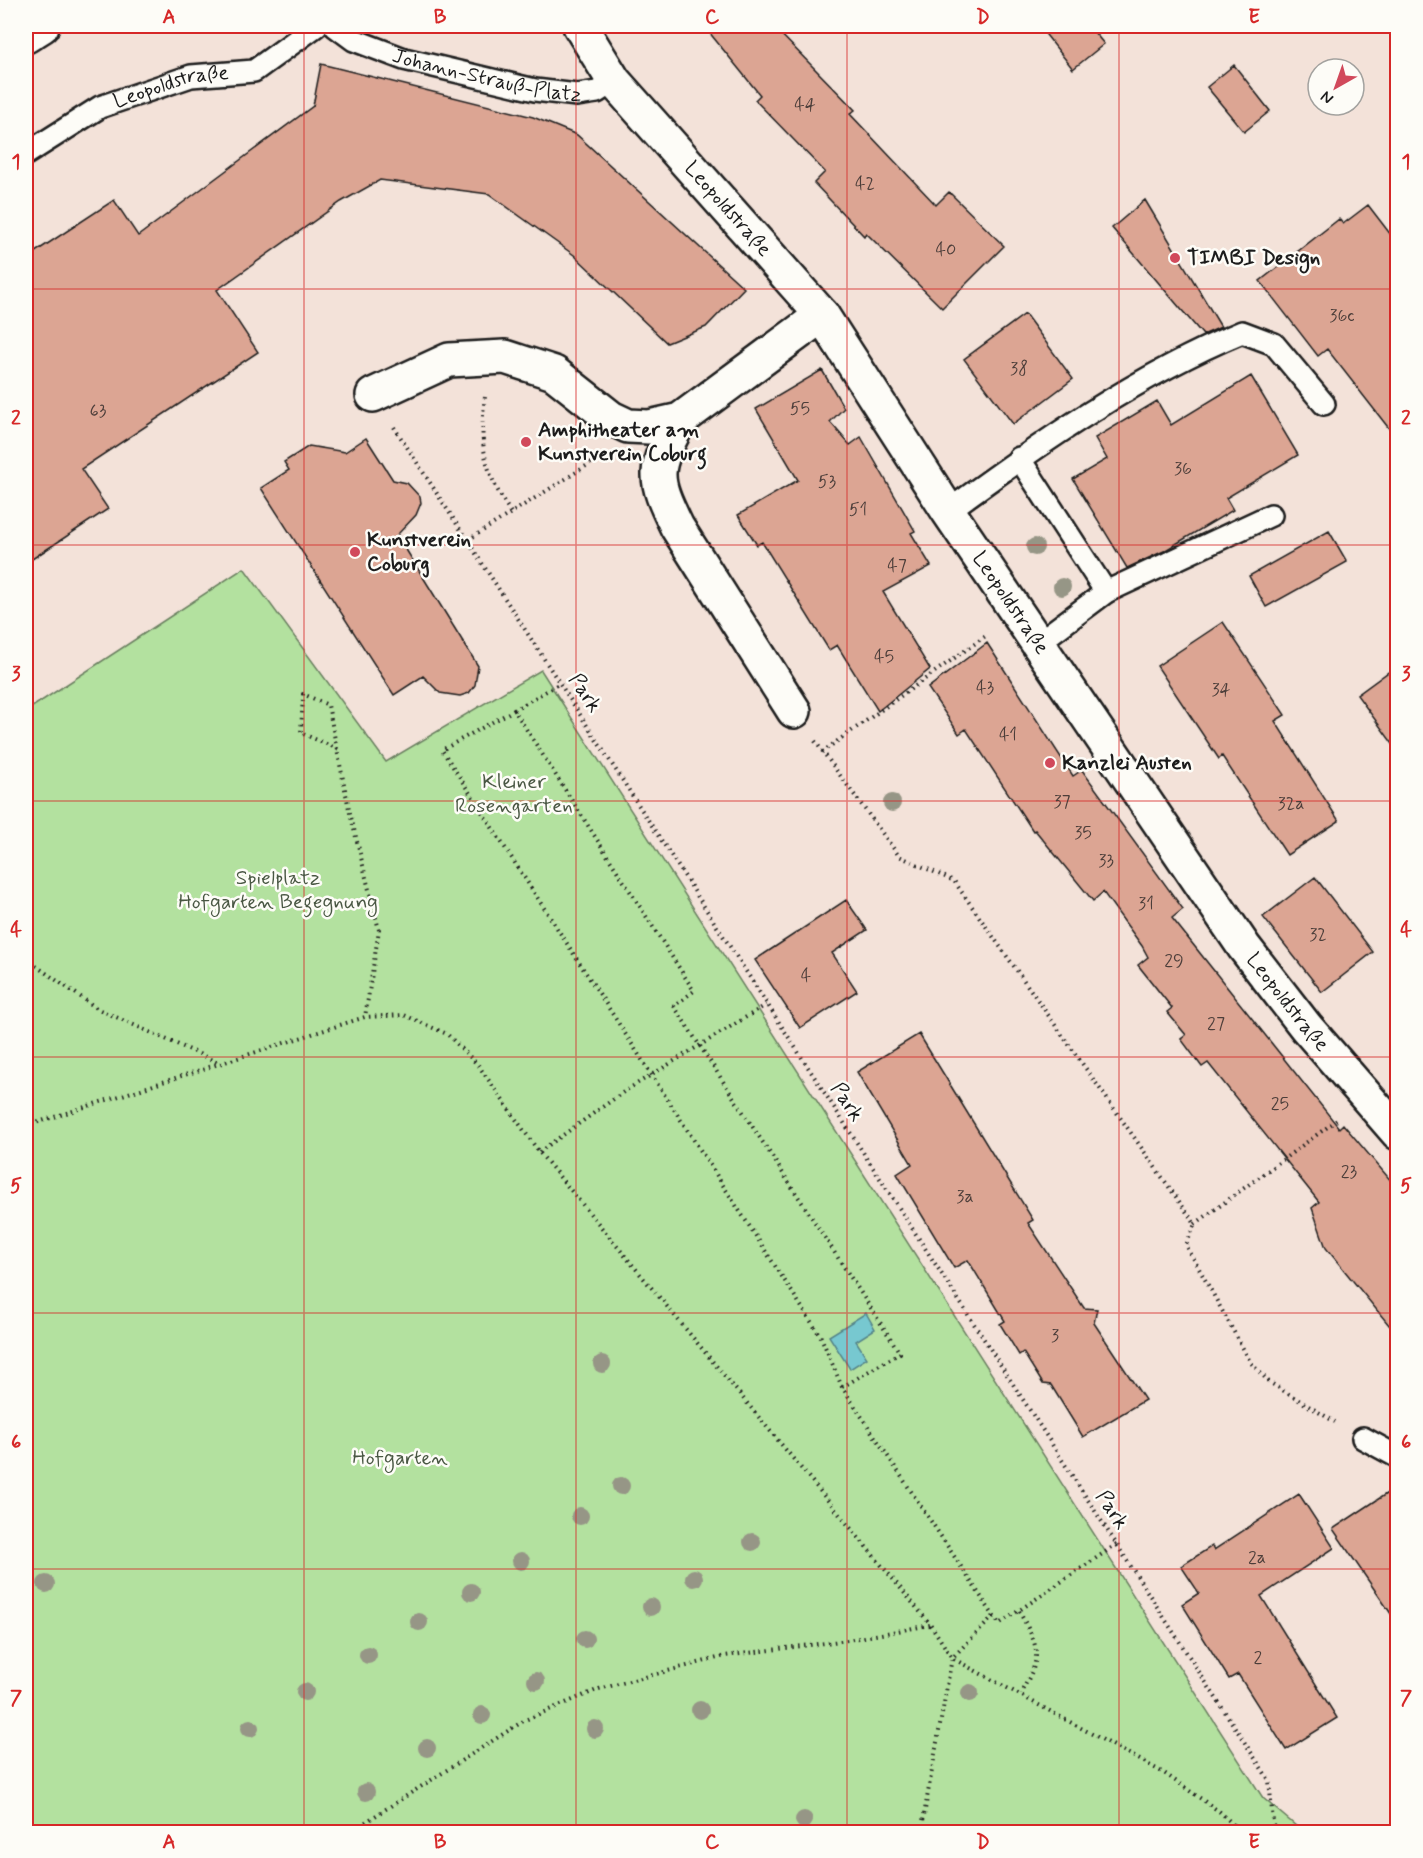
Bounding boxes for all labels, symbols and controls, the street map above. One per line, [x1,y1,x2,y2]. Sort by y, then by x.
text: A [162,4,176,31]
text: B [434,4,447,31]
text: C [705,4,720,31]
text: D [976,4,990,31]
text: E [1248,4,1260,31]
street label: Johann-Strauß-Platz [388,42,583,109]
north arrow [1306,57,1366,117]
street label: Leopoldstraße [110,59,230,115]
text: N [1316,86,1338,109]
house number: 44 [794,93,816,117]
text: 1 [12,149,20,176]
text: 1 [1402,149,1410,176]
street label: Leopoldstraße [678,155,778,263]
house number: 42 [855,172,875,196]
house number: 40 [936,238,956,262]
place label: TIMBI Design [1187,244,1320,274]
marker: TIMBI Design [1168,251,1182,265]
house number: 36c [1329,304,1355,328]
house number: 38 [1010,357,1028,381]
house number: 55 [790,397,810,421]
house number: 63 [90,399,107,423]
text: 2 [11,405,21,432]
text: 2 [1401,405,1411,432]
place label: Amphitheater am Kunstverein Coburg [538,416,707,470]
marker: Amphitheater am Kunstverein Coburg [519,435,533,449]
house number: 36 [1174,457,1192,481]
house number: 53 [818,470,837,494]
house number: 51 [849,498,867,522]
place label: Kunstverein Coburg [367,526,471,578]
marker: Kunstverein Coburg [348,545,362,559]
street label: Leopoldstraße [965,546,1056,660]
house number: 47 [887,554,907,578]
house number: 45 [874,645,894,669]
text: 3 [11,661,21,688]
text: 3 [1401,661,1411,688]
street label: Park [562,668,608,718]
house number: 43 [976,676,994,700]
house number: 34 [1211,678,1231,702]
house number: 41 [999,723,1017,747]
place label: Kanzlei Austen [1062,749,1192,777]
marker: Kanzlei Austen [1043,756,1057,770]
park label: Kleiner Rosengarten [455,768,573,820]
house number: 37 [1053,790,1071,814]
house number: 32a [1278,792,1304,816]
house number: 35 [1074,821,1092,845]
house number: 33 [1098,849,1114,873]
park label: Spielplatz Hofgarten Begegnung [178,864,378,918]
house number: 31 [1138,892,1154,916]
text: 4 [10,917,22,944]
text: 4 [1400,917,1412,944]
house number: 32 [1309,923,1327,947]
street label: Leopoldstraße [1240,947,1335,1058]
house number: 29 [1164,949,1184,973]
house number: 4 [801,964,811,988]
house number: 27 [1207,1012,1225,1036]
street label: Park [824,1077,870,1127]
house number: 25 [1271,1092,1289,1116]
house number: 23 [1341,1160,1358,1184]
text: 5 [10,1173,22,1200]
text: 5 [1400,1173,1412,1200]
house number: 3a [956,1185,974,1209]
house number: 3 [1051,1324,1059,1348]
text: 6 [11,1429,21,1456]
text: 6 [1401,1429,1411,1456]
park label: Hofgarten [352,1444,448,1473]
street label: Park [1089,1485,1135,1535]
house number: 2a [1248,1546,1266,1570]
house number: 2 [1254,1646,1263,1670]
text: 7 [10,1685,22,1712]
text: 7 [1400,1685,1412,1712]
text: A [162,1829,176,1856]
text: B [434,1829,447,1856]
text: C [705,1829,720,1856]
text: D [976,1829,990,1856]
text: E [1248,1829,1260,1856]

